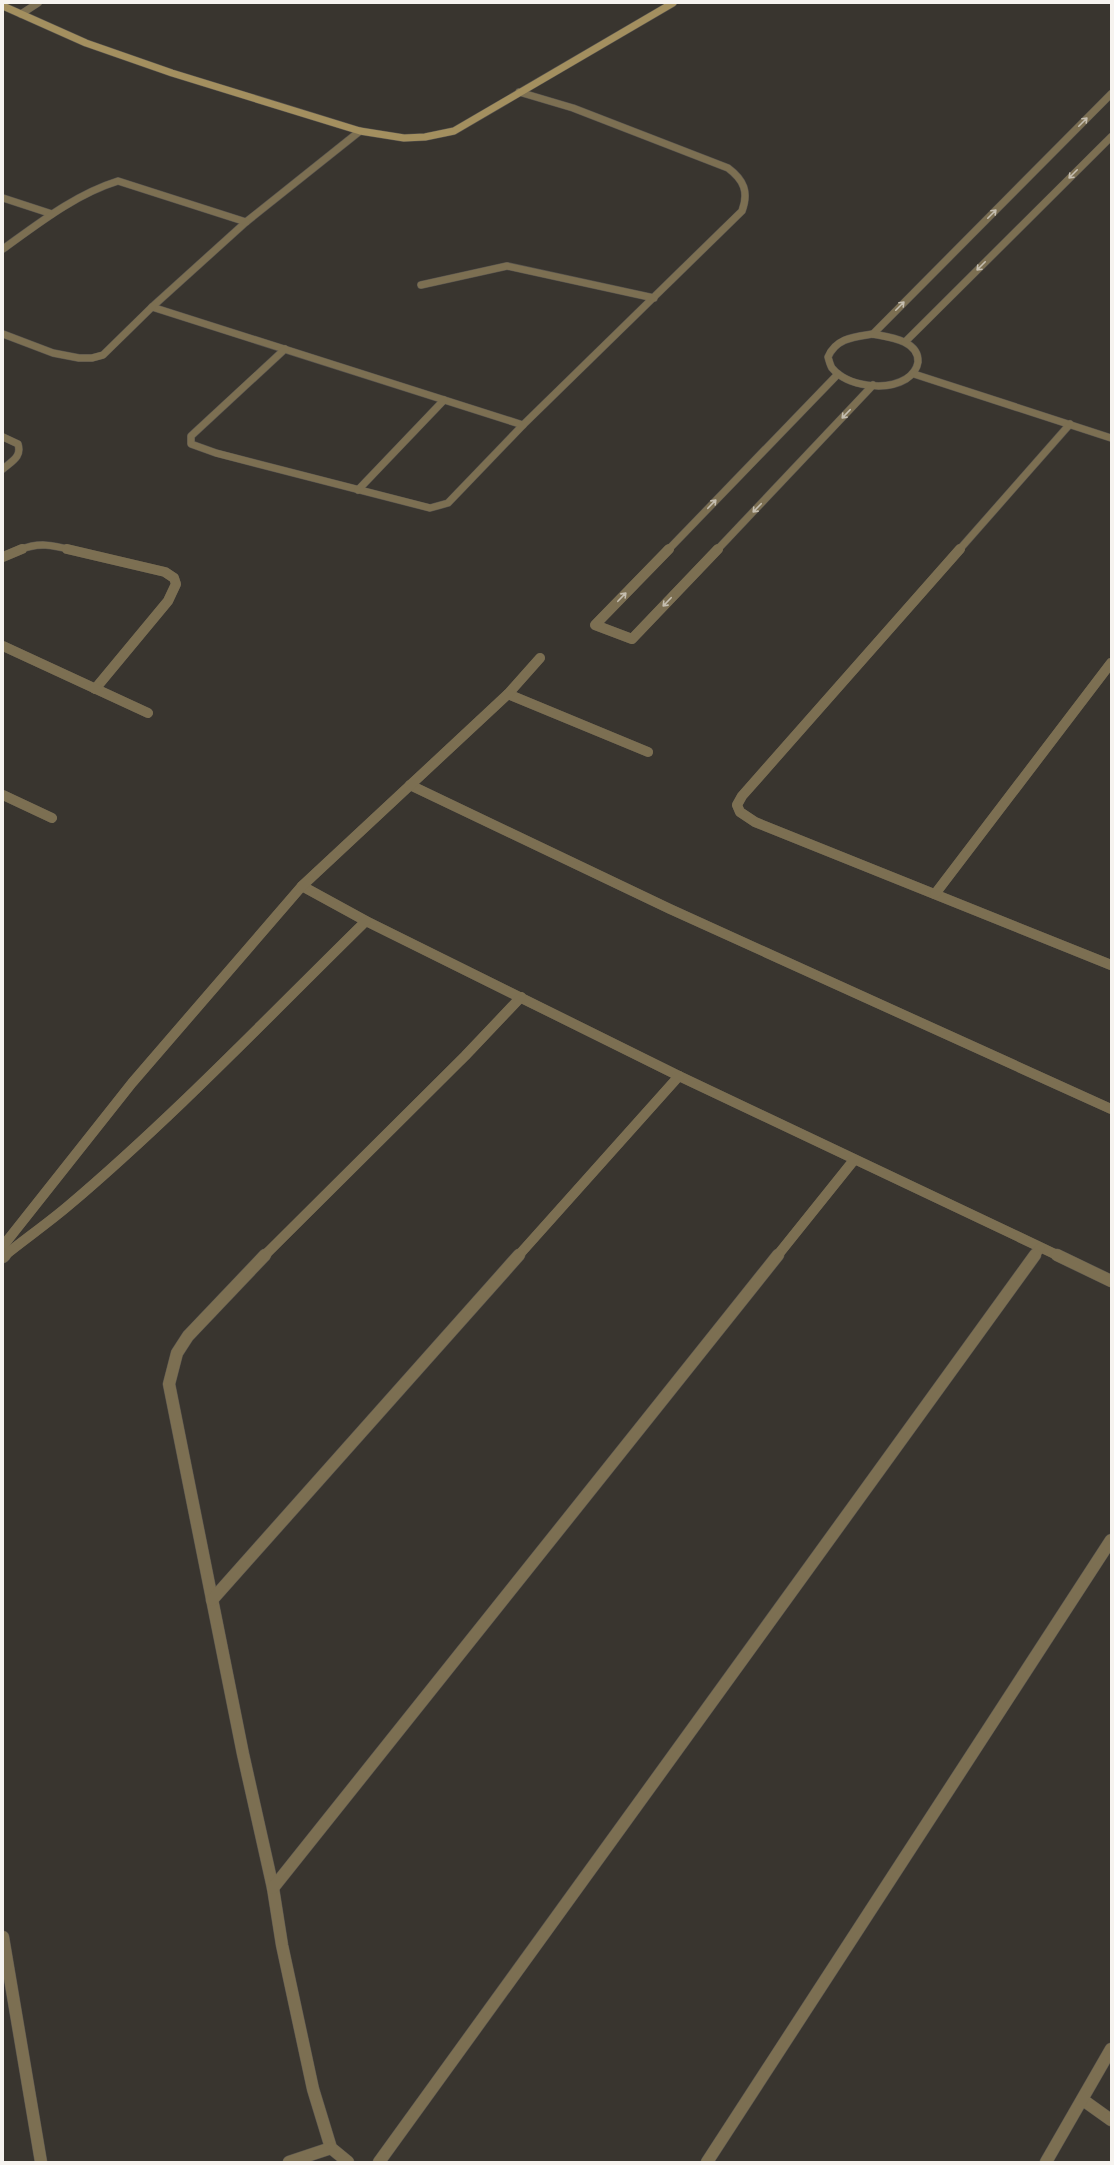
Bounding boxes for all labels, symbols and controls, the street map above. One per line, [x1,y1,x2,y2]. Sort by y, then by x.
one-way arrow [1079,117,1088,127]
one-way arrow [1069,169,1078,179]
one-way arrow [987,209,997,219]
one-way arrow [977,261,986,271]
one-way arrow [895,301,905,311]
one-way arrow [841,409,851,419]
one-way arrow [707,499,717,509]
one-way arrow [752,503,761,513]
one-way arrow [617,592,627,602]
one-way arrow [662,597,672,607]

